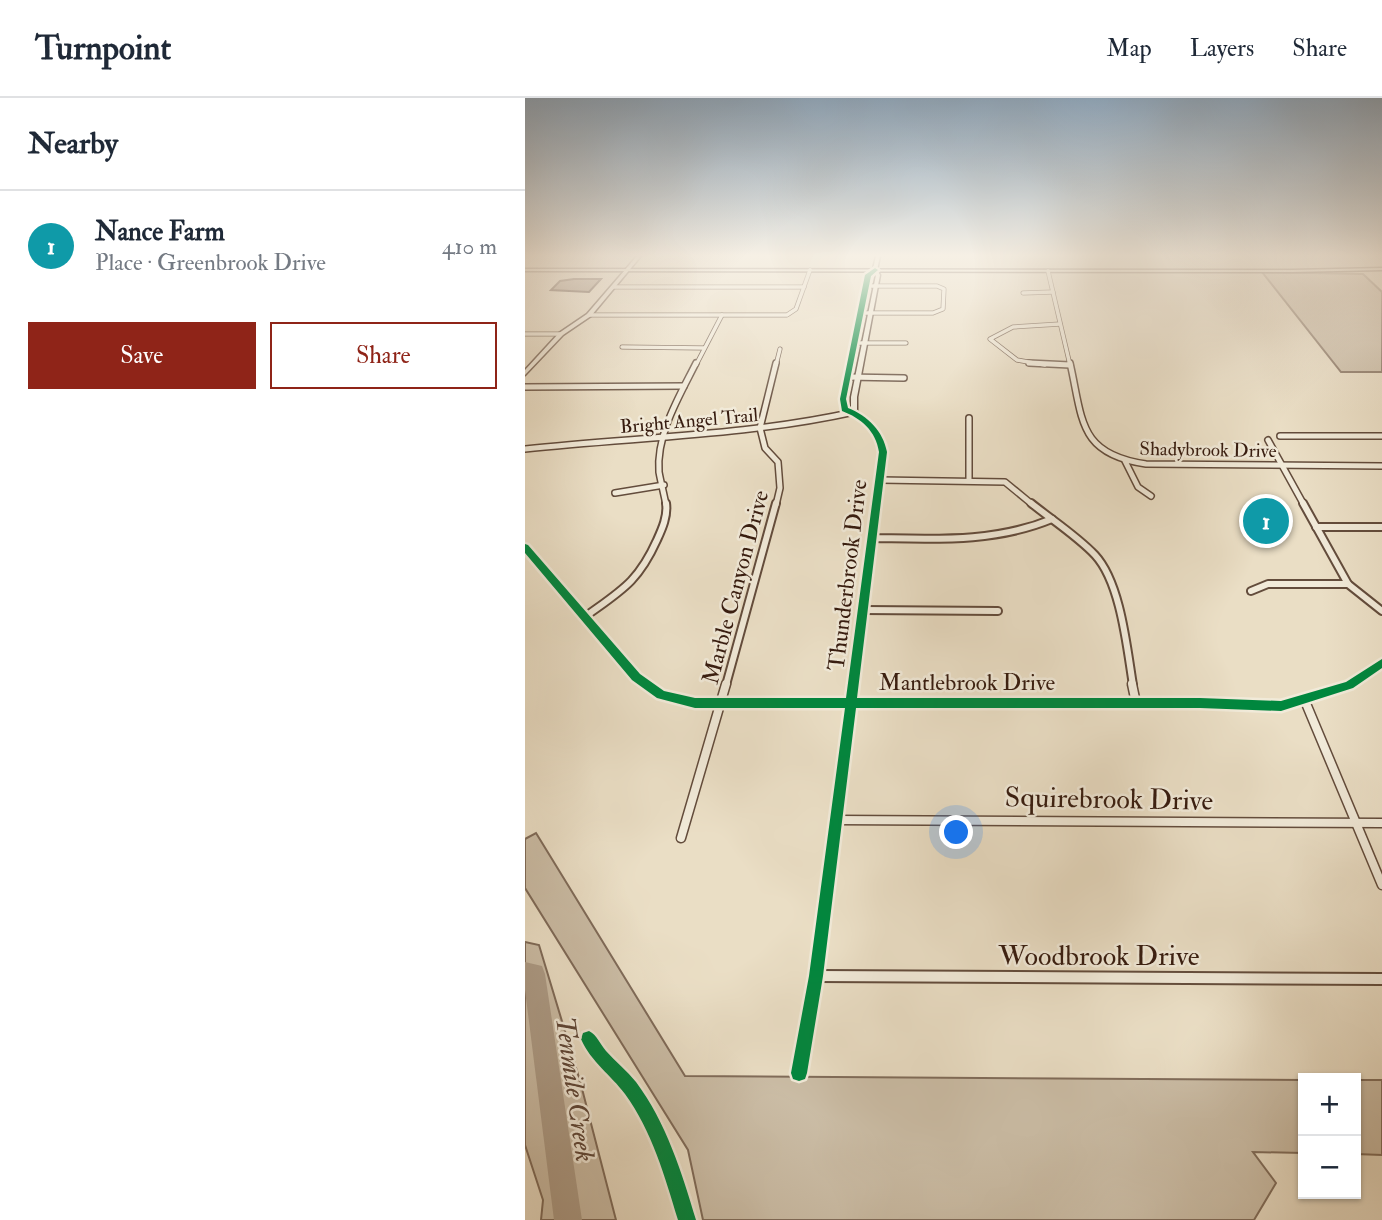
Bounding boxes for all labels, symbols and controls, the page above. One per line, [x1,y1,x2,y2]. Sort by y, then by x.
text: Turnpoint [35,28,171,69]
text: Map [1107,33,1152,64]
text: Layers [1190,33,1254,64]
text: Share [1292,33,1347,64]
text: Nearby [28,125,118,162]
text: Nance Farm [95,216,225,248]
text: 1 [47,232,55,261]
text: 410 m [442,232,497,261]
text: Place · Greenbrook Drive [95,248,326,277]
button: Save [28,322,256,389]
button: Share [270,322,497,389]
street label: Bright Angel Trail [619,403,759,439]
street label: Shadybrook Drive [1139,437,1277,463]
street label: Thunderbrook Drive [821,477,874,672]
street label: Marble Canyon Drive [696,487,775,687]
pin: 1 [1243,495,1289,547]
street label: Mantlebrook Drive [879,668,1056,697]
street label: Squirebrook Drive [1004,780,1214,819]
your location [939,815,973,849]
street label: Woodbrook Drive [998,939,1200,974]
water label: Tenmile Creek [547,1014,602,1164]
map controls [1298,1073,1361,1199]
button: + [1298,1073,1361,1136]
button: − [1298,1136,1361,1199]

